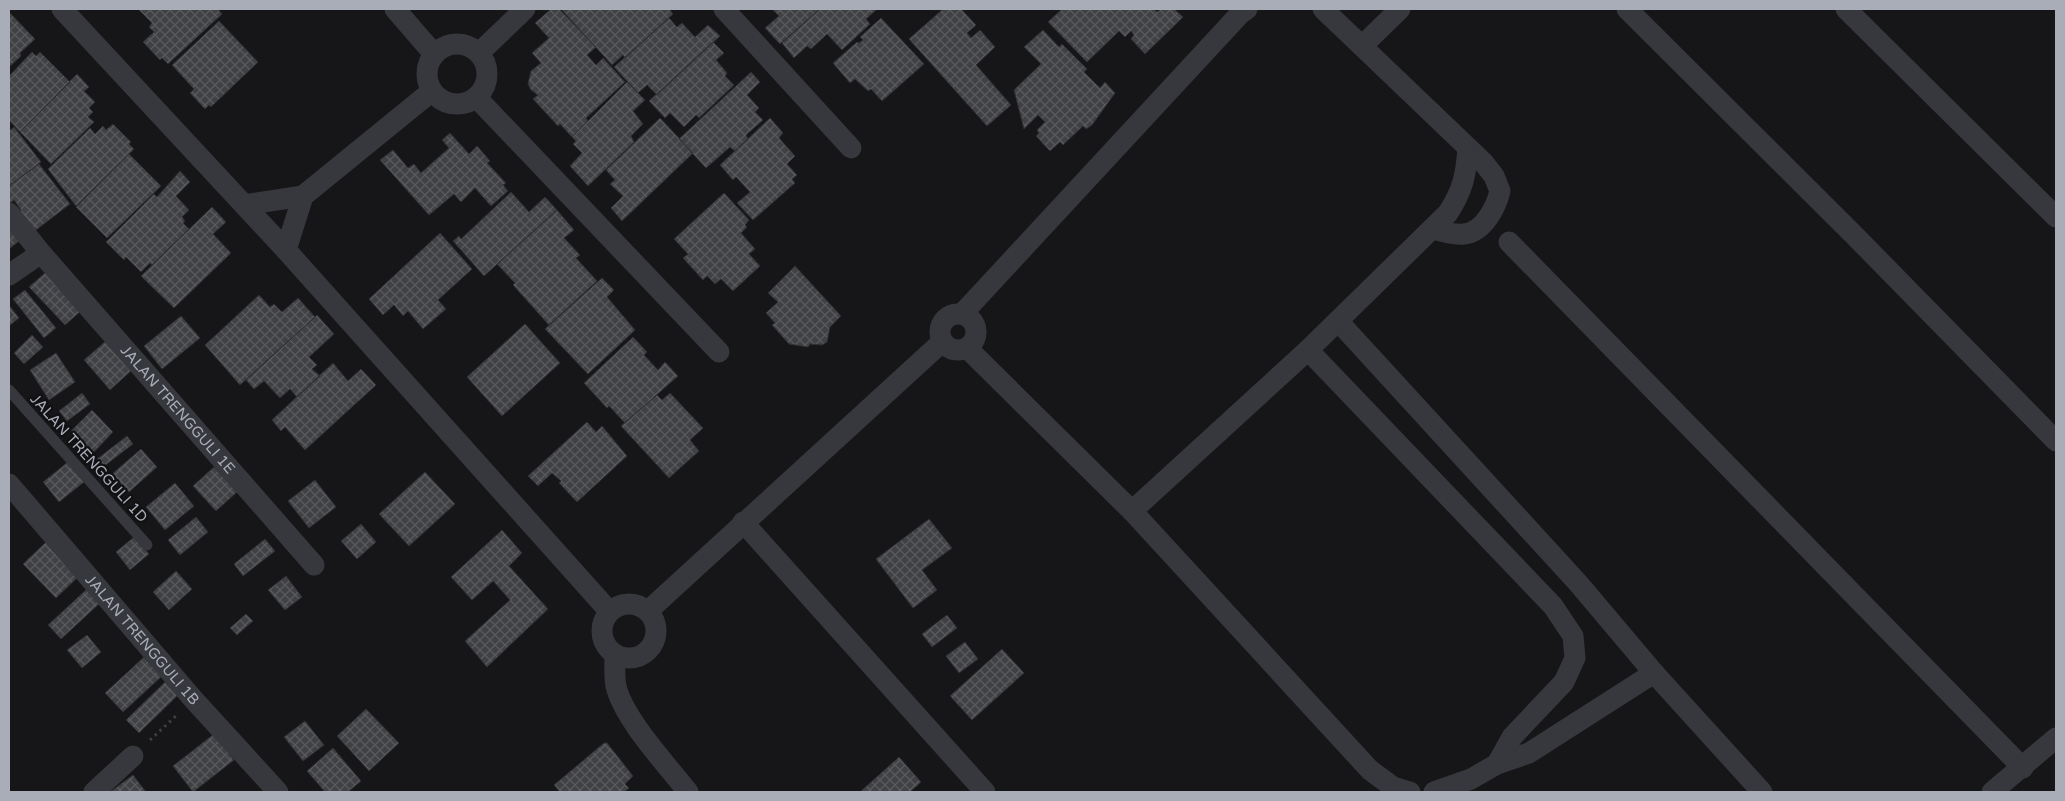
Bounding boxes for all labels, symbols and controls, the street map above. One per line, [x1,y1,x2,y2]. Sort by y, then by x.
street label: JALAN TRENGGULI 1E [117,341,239,477]
street label: JALAN TRENGGULI 1D [27,390,151,526]
street label: JALAN TRENGGULI 1B [82,571,203,709]

